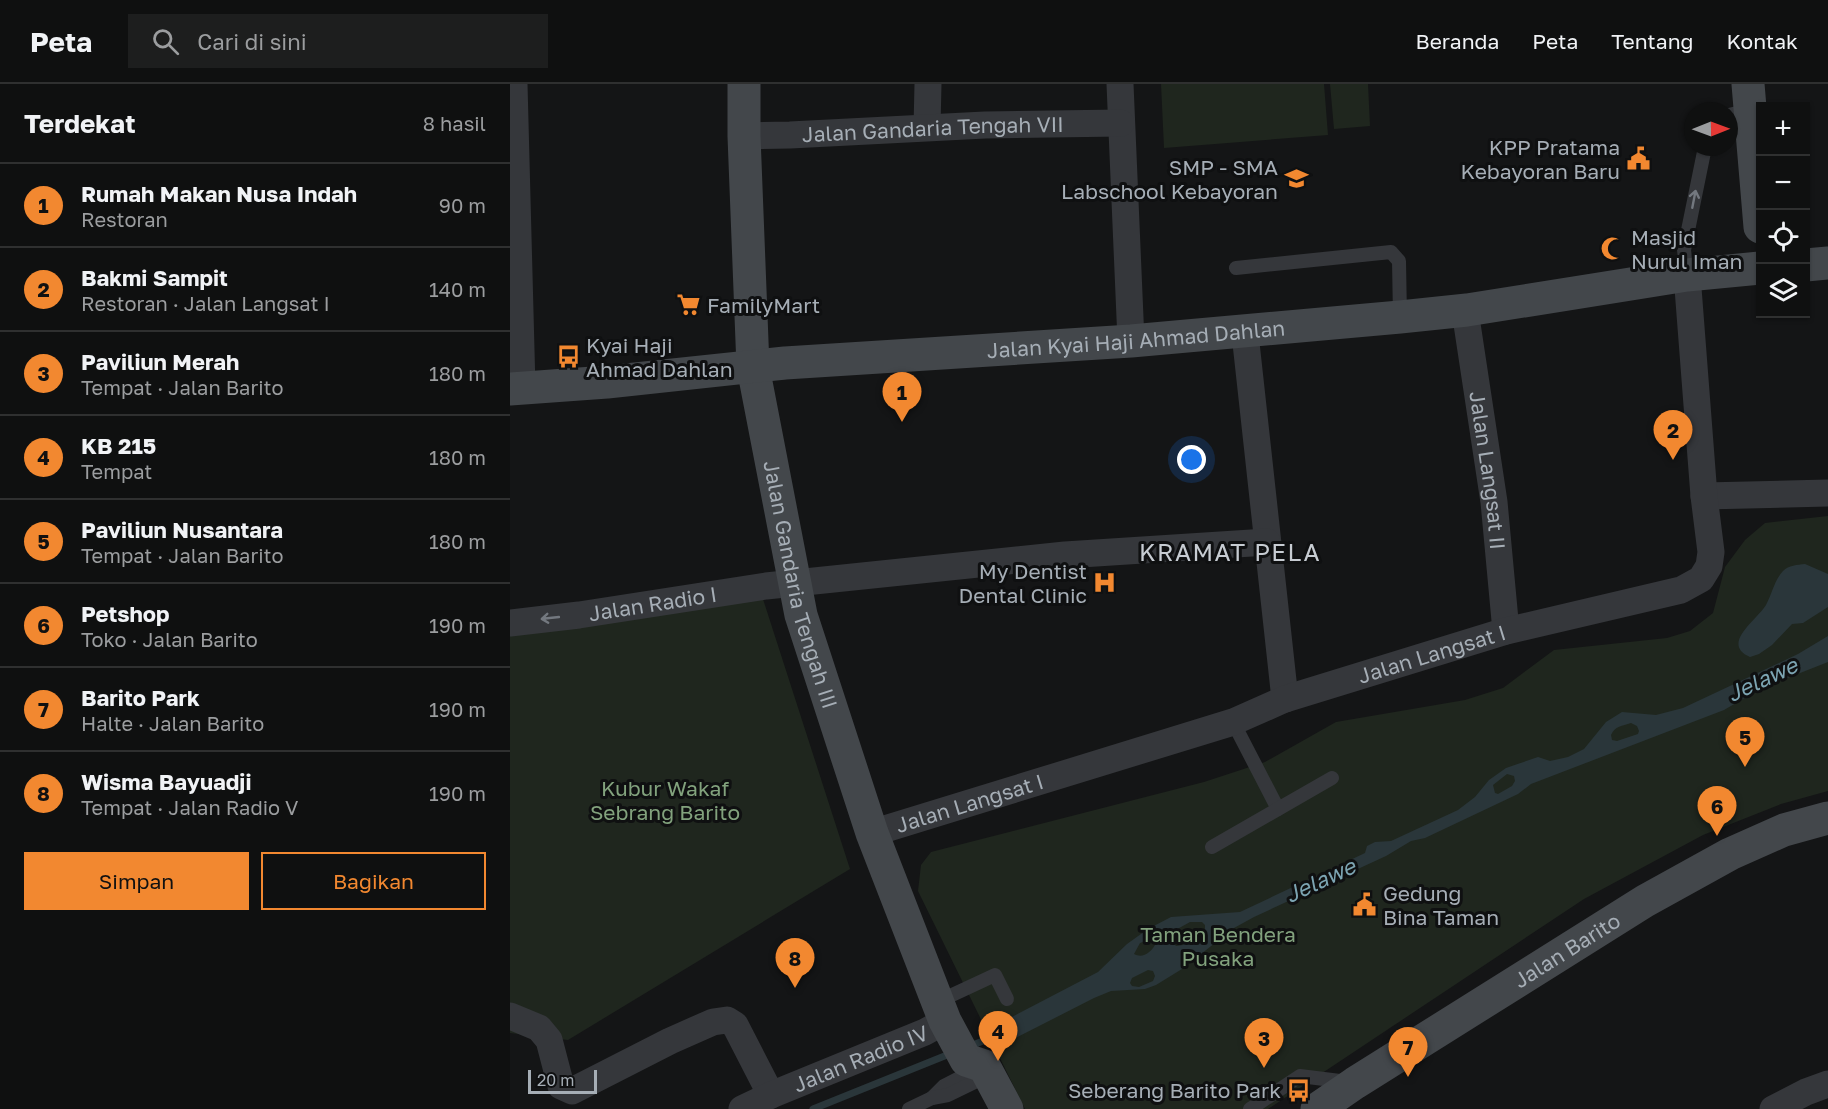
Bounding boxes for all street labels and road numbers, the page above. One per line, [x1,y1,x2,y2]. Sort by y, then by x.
street label: Jalan Gandaria Tengah VII [801,111,1064,147]
street label: Jalan Kyai Haji Ahmad Dahlan [986,314,1286,363]
street label: Jalan Langsat II [1464,389,1511,551]
street label: Jalan Gandaria Tengah III [758,458,844,712]
street label: Jalan Radio I [587,581,719,626]
street label: Jalan Langsat I [1355,619,1509,689]
street label: Jalan Langsat I [892,768,1047,838]
street label: Jalan Barito [1509,907,1625,993]
street label: Jalan Radio IV [789,1019,932,1098]

